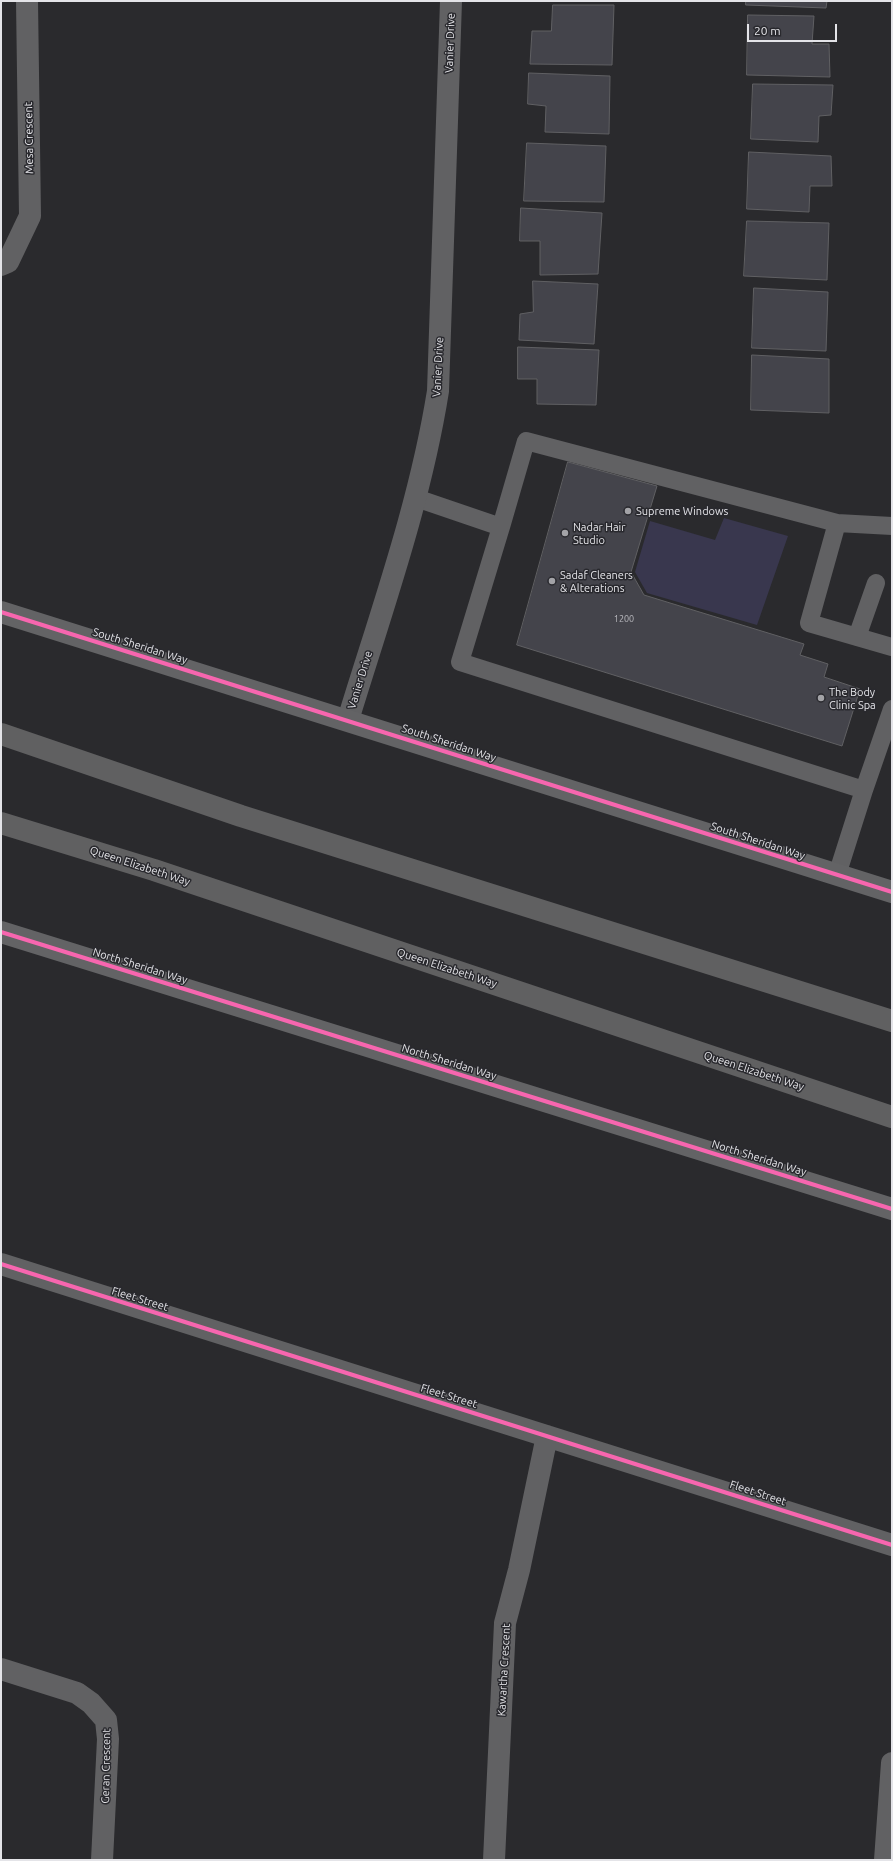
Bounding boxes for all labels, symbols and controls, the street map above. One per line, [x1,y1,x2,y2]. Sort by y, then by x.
street label: Vanier Drive [442,13,458,73]
scale bar [749,16,839,42]
text: 20 m [754,24,781,37]
street label: Mesa Crescent [22,102,36,174]
street label: Vanier Drive [430,337,446,397]
place label: Supreme Windows [636,504,728,518]
marker: Supreme Windows [623,506,633,516]
place label: Nadar Hair Studio [573,520,625,546]
marker: Nadar Hair Studio [560,528,570,538]
place label: Sadaf Cleaners & Alterations [560,568,633,594]
marker: Sadaf Cleaners & Alterations [547,576,557,586]
house number: 1200 [614,614,634,624]
street label: South Sheridan Way [91,625,189,667]
street label: Vanier Drive [345,649,375,711]
place label: The Body Clinic Spa [829,685,876,711]
marker: The Body Clinic Spa [816,693,826,703]
street label: South Sheridan Way [400,722,498,764]
street label: South Sheridan Way [709,820,807,862]
street label: Queen Elizabeth Way [88,844,192,888]
street label: North Sheridan Way [91,945,189,987]
street label: Queen Elizabeth Way [395,946,499,990]
street label: North Sheridan Way [400,1041,498,1083]
street label: Queen Elizabeth Way [702,1049,806,1093]
street label: North Sheridan Way [710,1137,808,1179]
street label: Fleet Street [110,1284,170,1314]
street label: Fleet Street [419,1381,479,1411]
street label: Fleet Street [728,1478,788,1508]
street label: Kawartha Crescent [495,1623,513,1717]
street label: Geran Crescent [99,1728,113,1804]

